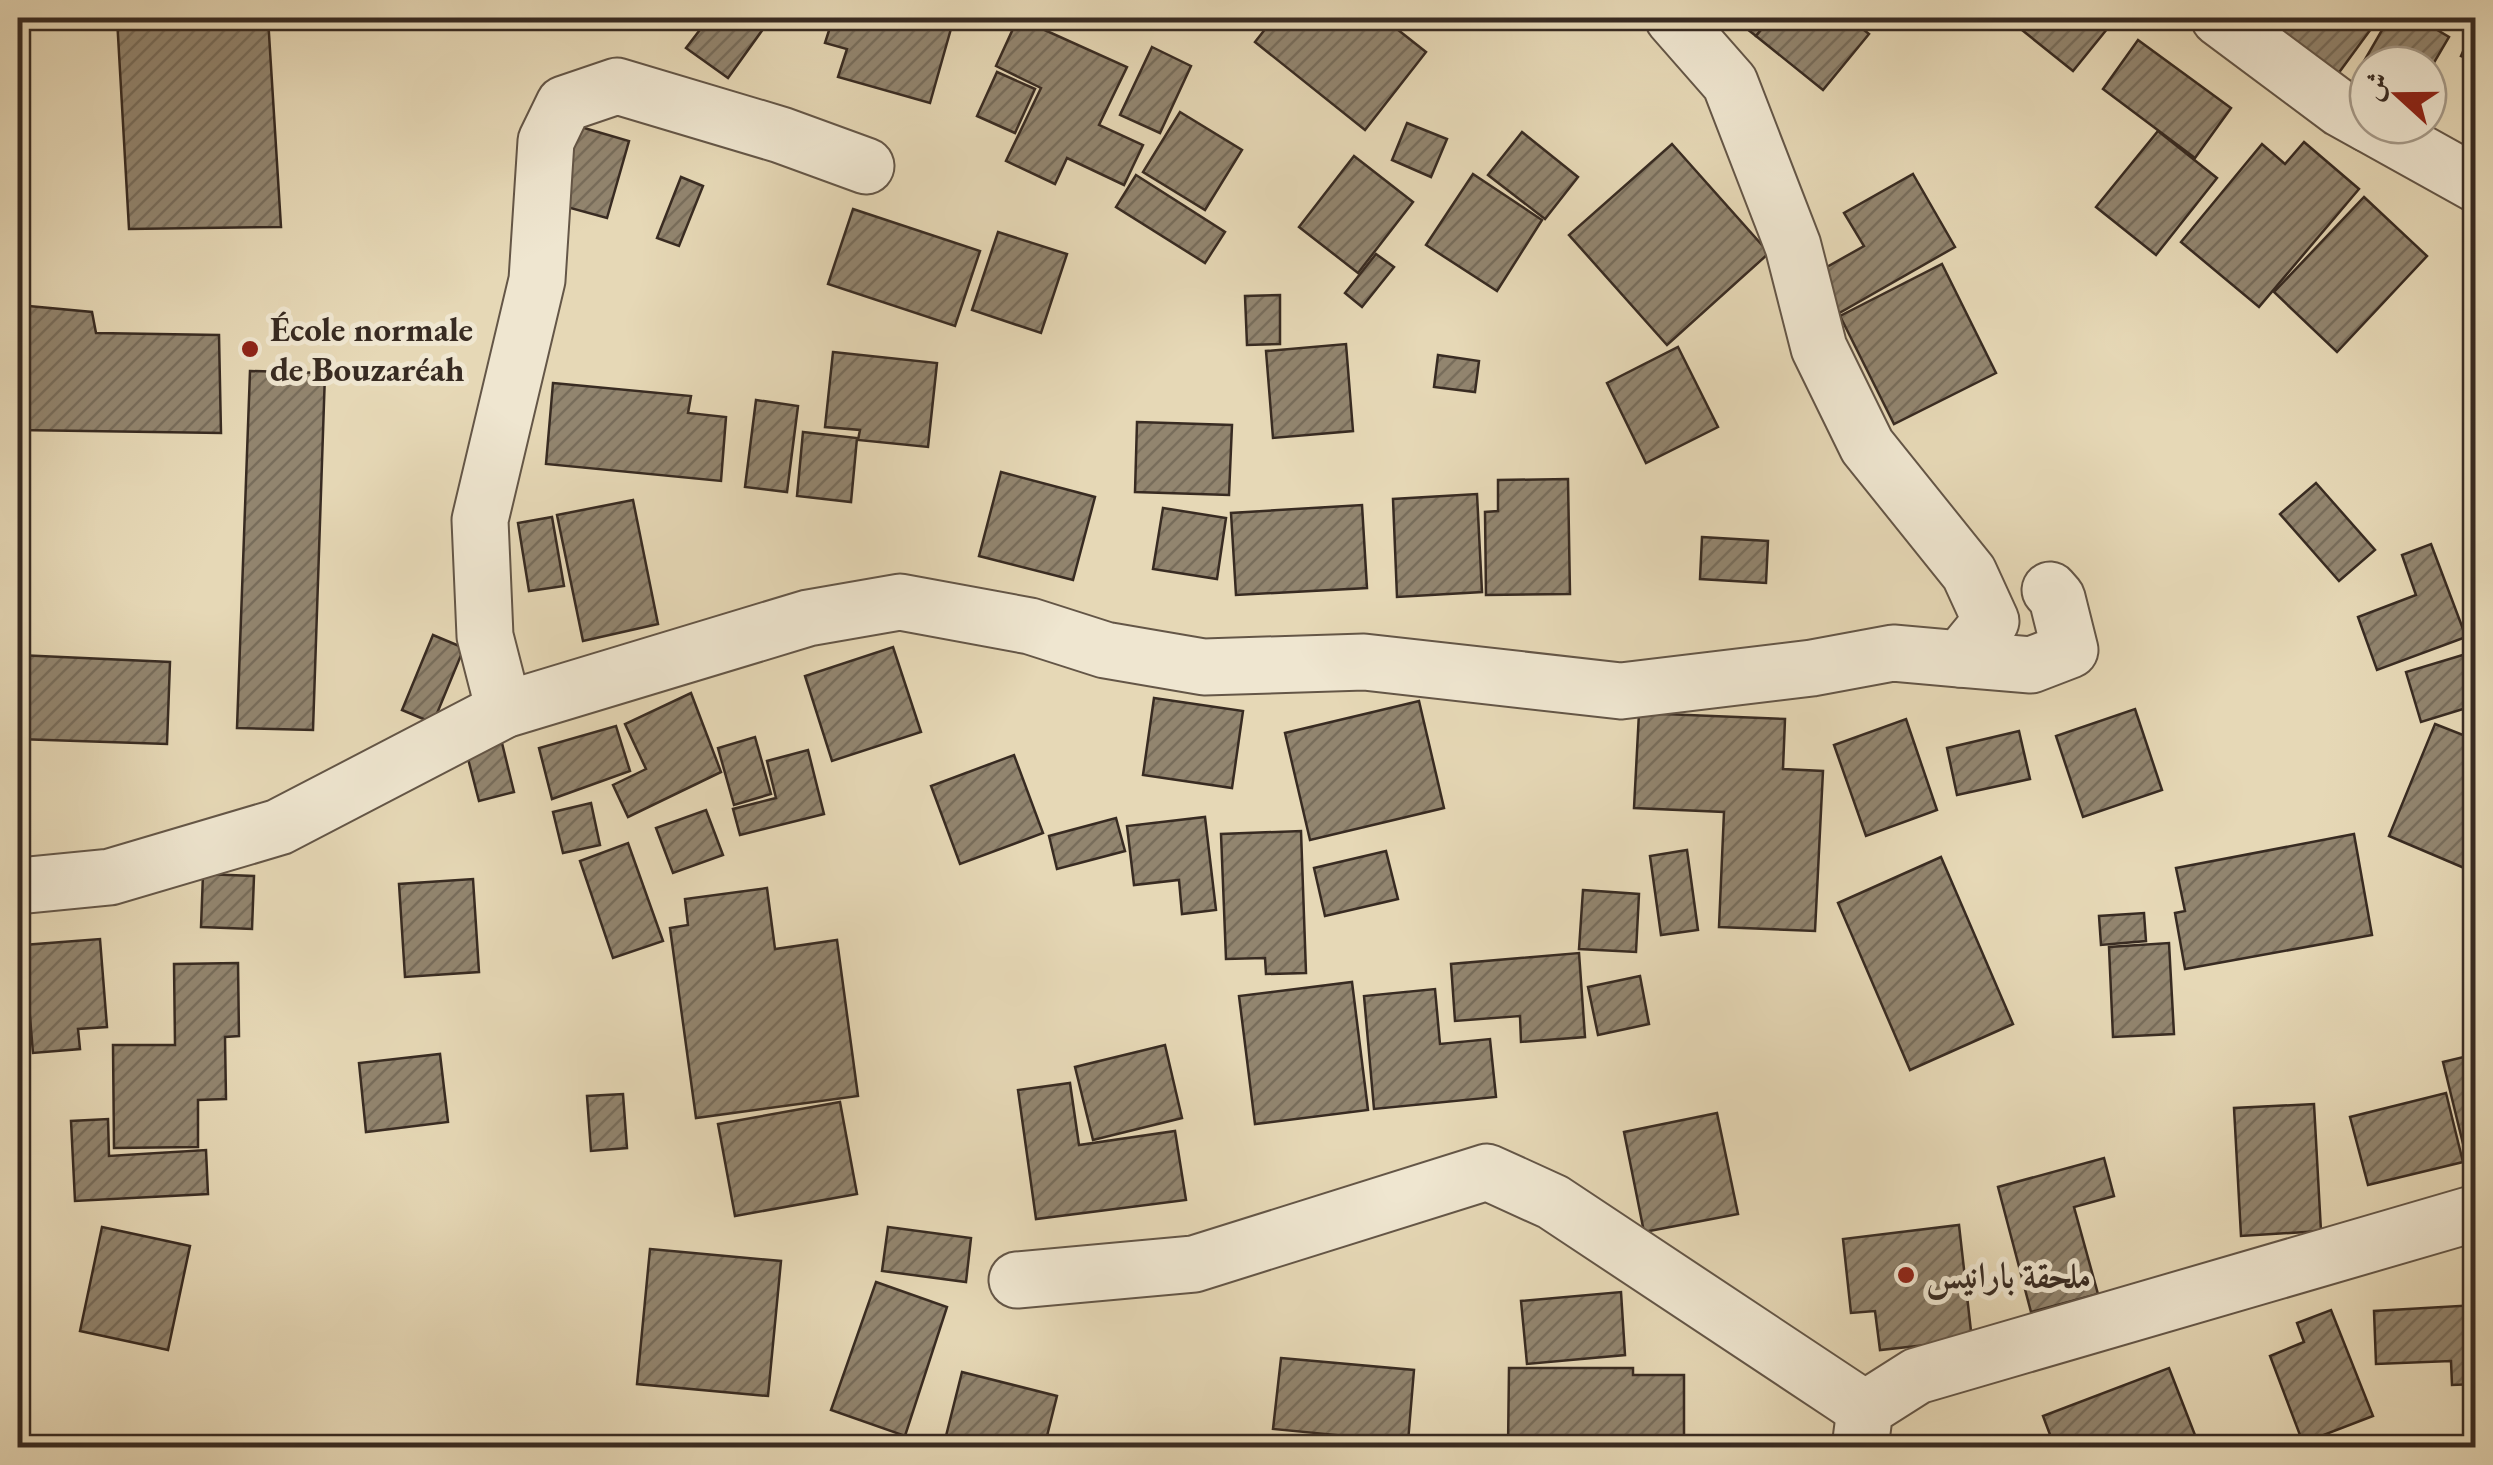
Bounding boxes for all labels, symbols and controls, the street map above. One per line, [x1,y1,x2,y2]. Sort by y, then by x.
north arrow [2348,45,2448,145]
text: ش [2353,67,2396,105]
place label: École normale de Bouzaréah [270,306,473,391]
marker: École normale de Bouzaréah [239,338,261,360]
place label: ملحقة بارانيس [1926,1252,2091,1300]
marker: ملحقة بارانيس [1895,1264,1917,1286]

